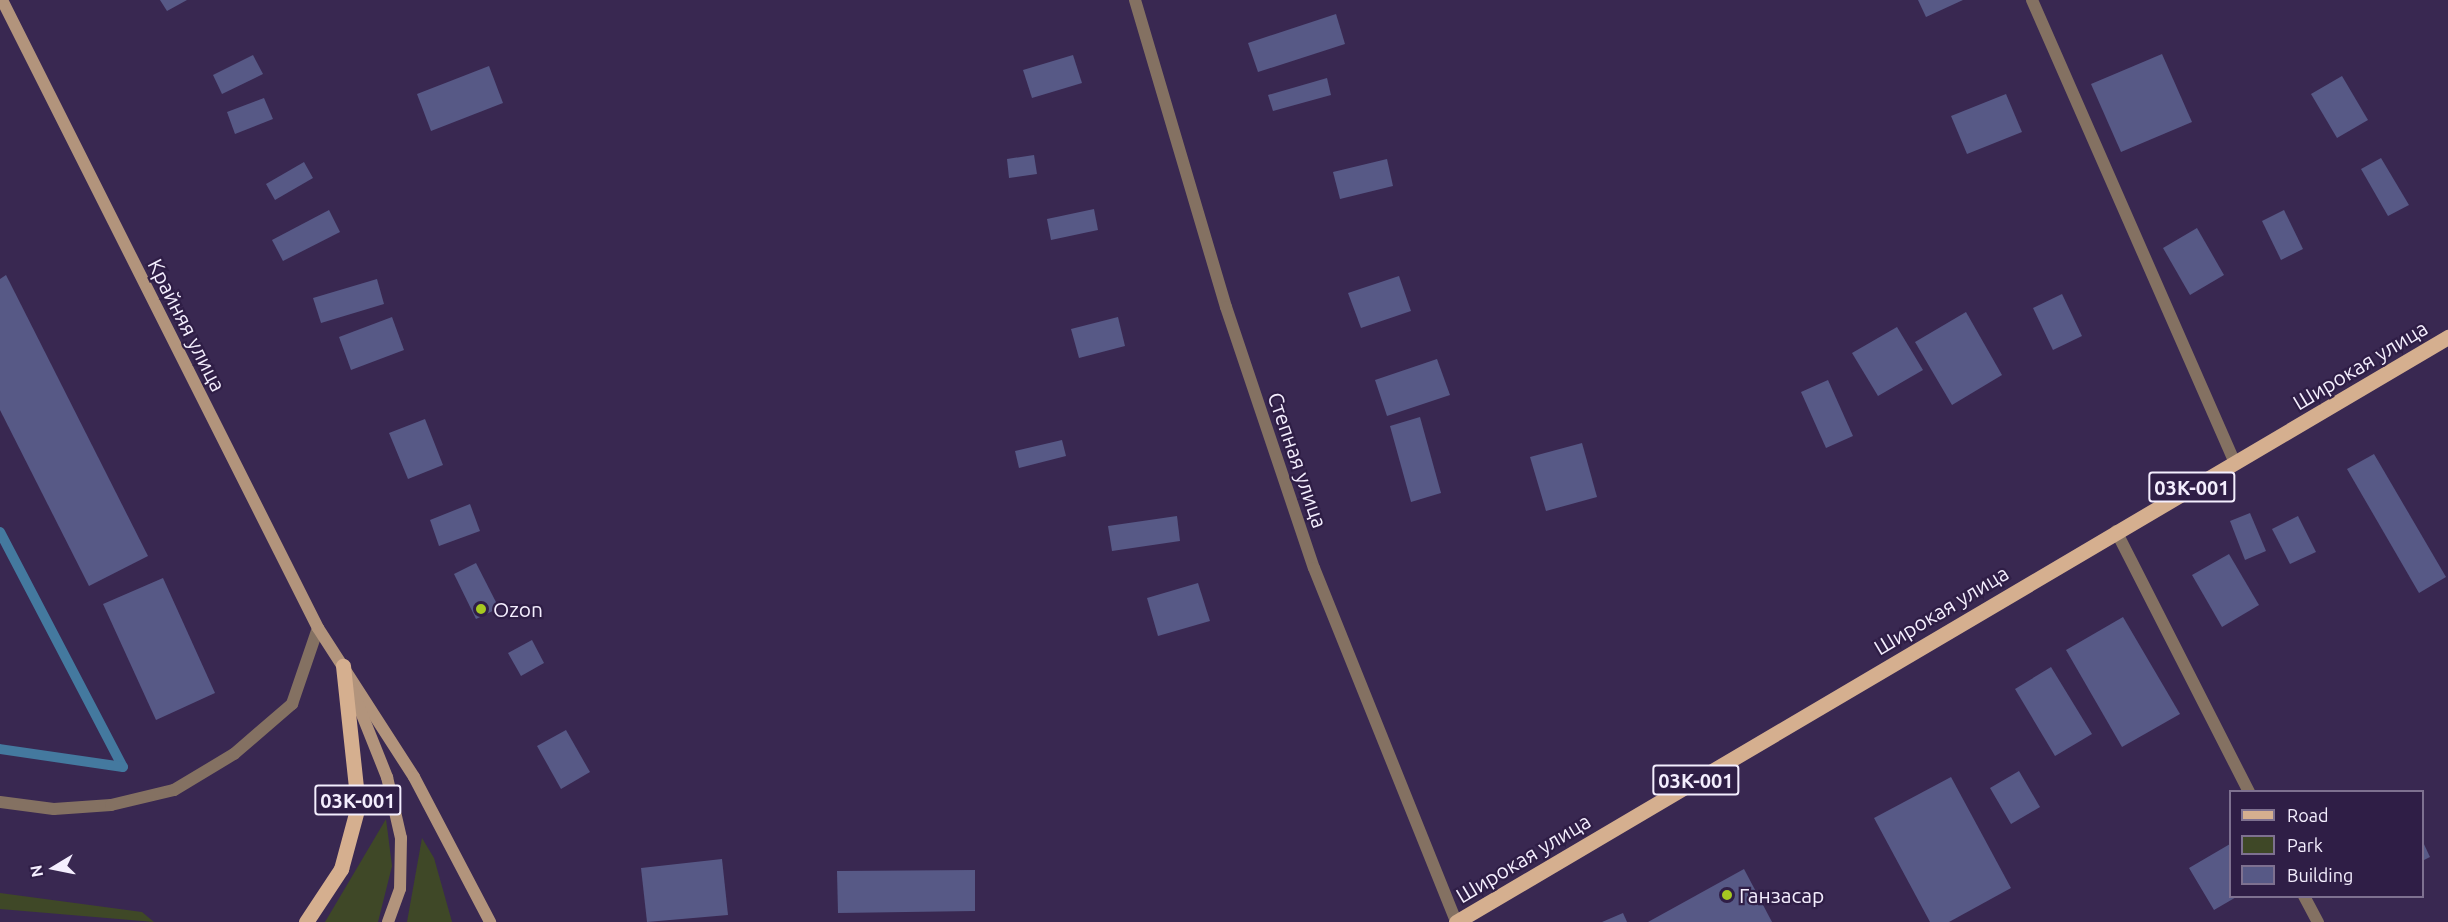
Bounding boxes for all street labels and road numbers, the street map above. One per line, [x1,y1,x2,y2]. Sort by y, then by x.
street label: Крайняя улица [143,254,231,396]
street label: Широкая улица [2288,315,2432,415]
street label: Степная улица [1263,389,1333,531]
road number: 03К-001 [2147,470,2237,504]
street label: Широкая улица [1869,560,2013,660]
road number: 03К-001 [1651,763,1741,797]
road number: 03К-001 [313,783,403,817]
street label: Широкая улица [1451,808,1595,908]

